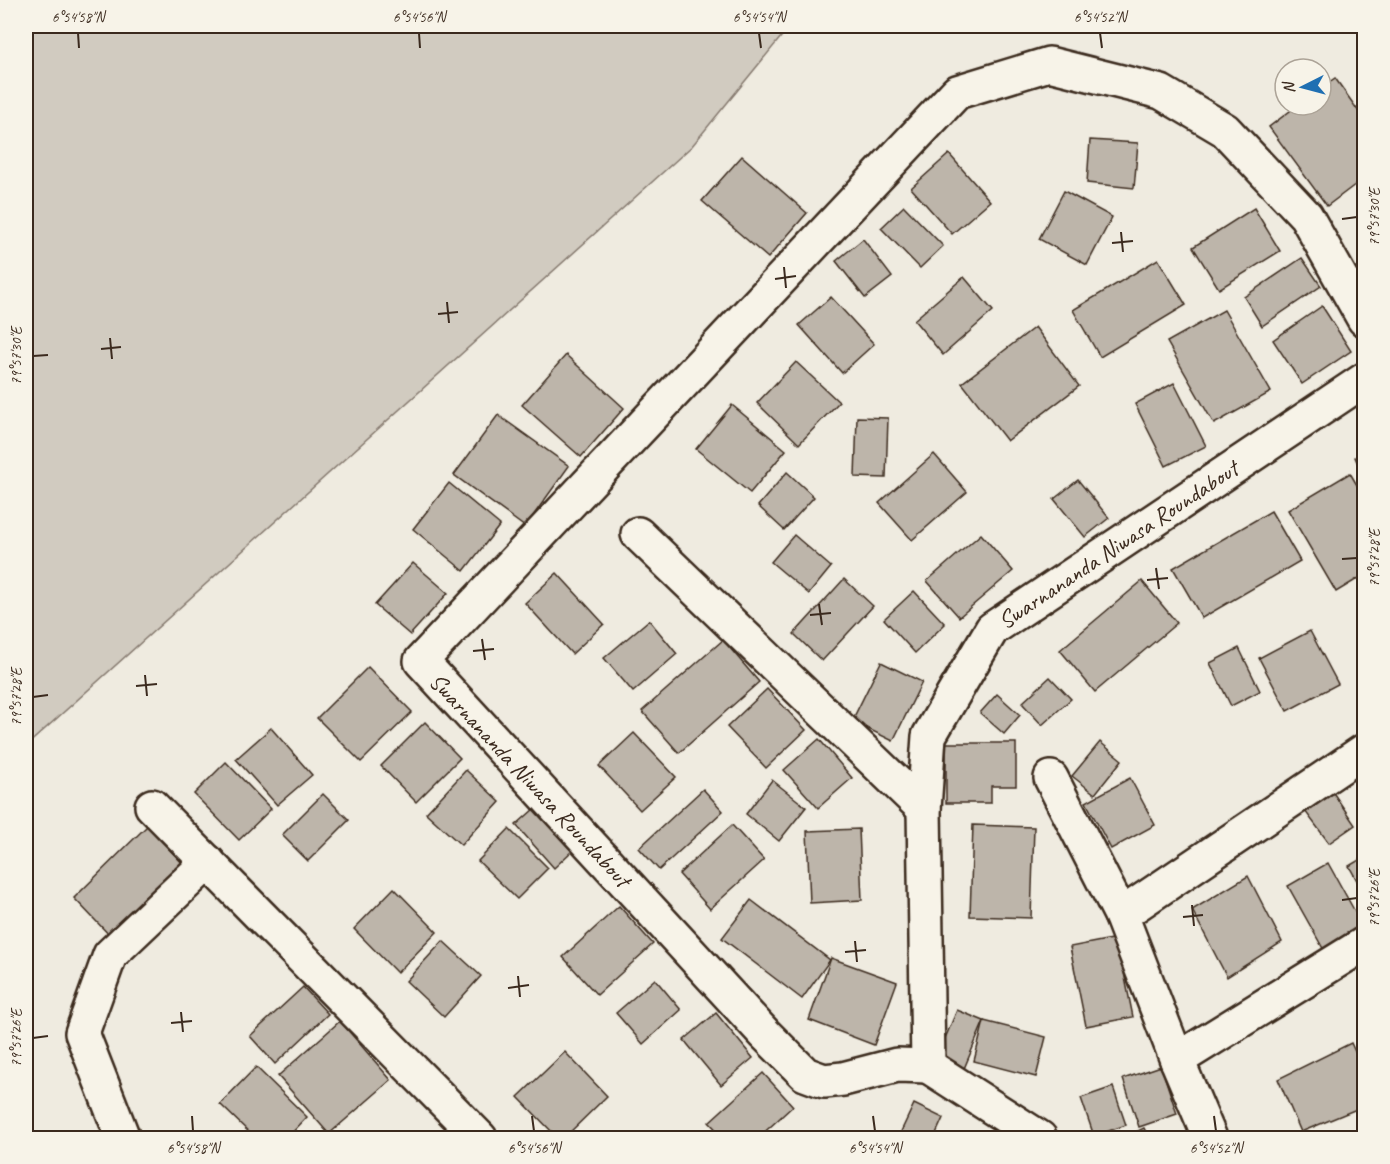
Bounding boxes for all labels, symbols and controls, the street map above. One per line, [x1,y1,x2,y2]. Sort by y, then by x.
text: 6°54'58"N [52,8,107,27]
text: 6°54'56"N [393,8,448,27]
text: 6°54'54"N [733,8,788,27]
text: 6°54'52"N [1074,8,1129,27]
north arrow [1273,57,1333,117]
text: N [1278,79,1300,94]
text: 79°57'30"E [1365,186,1384,246]
text: 79°57'30"E [7,325,26,385]
street label: Swarnananda Niwasa Roundabout [992,452,1246,636]
text: 79°57'28"E [1365,527,1384,587]
text: 79°57'28"E [7,666,26,726]
street label: Swarnananda Niwasa Roundabout [423,667,639,896]
text: 79°57'26"E [1365,867,1384,927]
text: 79°57'26"E [7,1007,26,1067]
text: 6°54'58"N [167,1139,222,1158]
text: 6°54'56"N [508,1139,563,1158]
text: 6°54'54"N [849,1139,904,1158]
text: 6°54'52"N [1190,1139,1245,1158]

